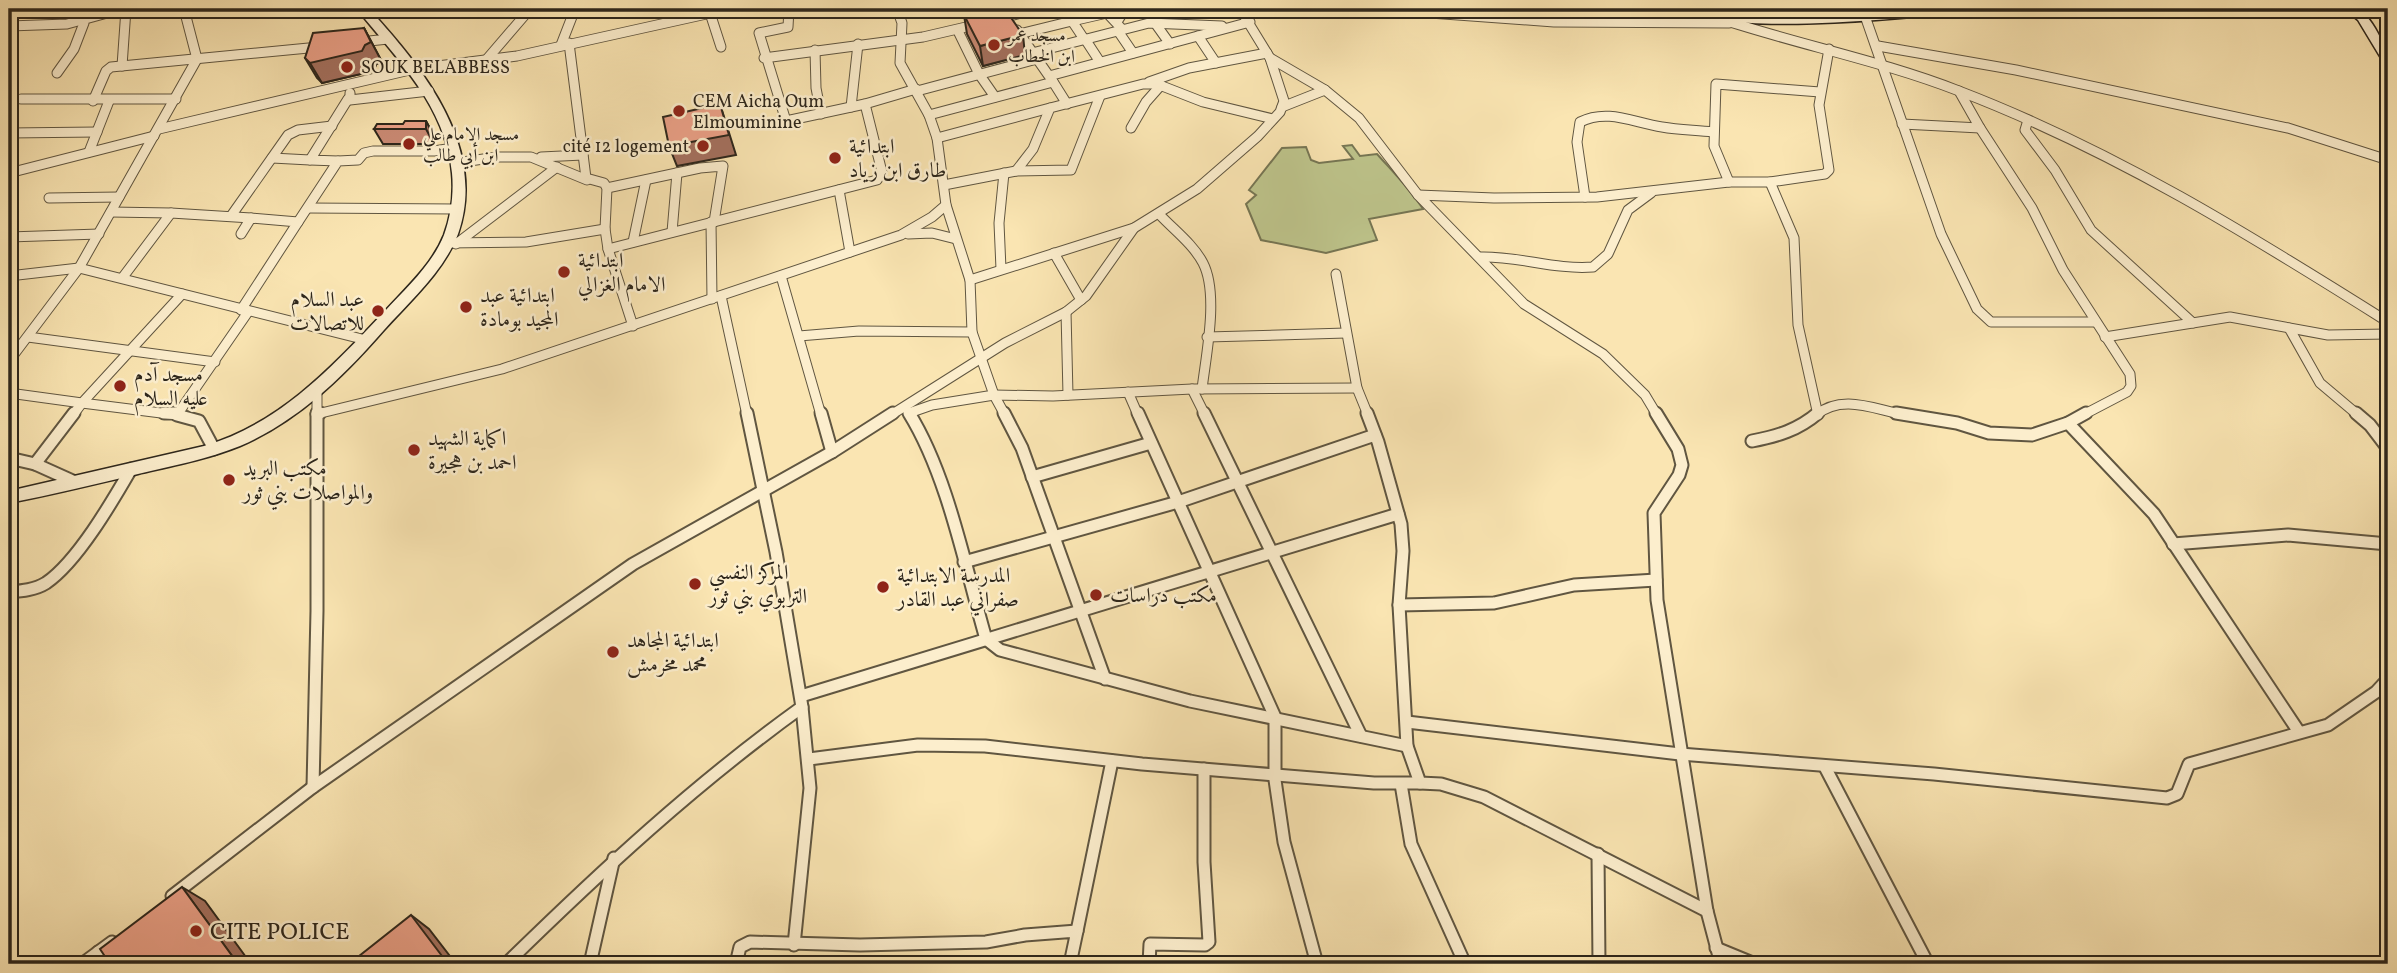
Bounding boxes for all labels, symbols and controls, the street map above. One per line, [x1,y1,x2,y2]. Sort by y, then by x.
place label: مسجد عمر ابن الخطاب [1006,24,1075,70]
marker: مسجد عمر ابن الخطاب [986,37,1002,53]
place label: SOUK BELABBESS [361,56,510,81]
marker: SOUK BELABBESS [339,59,355,75]
place label: CEM Aicha Oum Elmouminine [693,90,824,136]
marker: CEM Aicha Oum Elmouminine [671,103,687,119]
place label: مسجد الامام علي ابن أبي طالب [423,123,519,170]
place label: ابتدائية طارق ابن زياد [849,133,946,186]
place label: cité 12 logement [563,135,689,160]
marker: مسجد الامام علي ابن أبي طالب [401,136,417,152]
marker: cité 12 logement [695,138,711,154]
marker: ابتدائية طارق ابن زياد [827,150,843,166]
place label: ابتدائية الامام الغزالي [578,247,665,302]
marker: ابتدائية الامام الغزالي [556,264,572,280]
place label: ابتدائية عبد المجيد بومادة [480,282,558,335]
place label: عبد السلام للاتصالات [290,286,364,339]
marker: ابتدائية عبد المجيد بومادة [458,299,474,315]
marker: عبد السلام للاتصالات [370,303,386,319]
place label: مسجد آدم عليه السلام [134,361,208,416]
marker: مسجد آدم عليه السلام [112,378,128,394]
place label: اكماية الشهيد احمد بن هجيرة [428,425,517,478]
marker: اكماية الشهيد احمد بن هجيرة [406,442,422,458]
place label: مكتب البريد والمواصلات بني ثور [241,455,373,511]
marker: مكتب البريد والمواصلات بني ثور [221,472,237,488]
place label: المركز النفسي التربوي بني ثور [707,559,807,615]
place label: المدرسة الابتدائية صفراني عبد القادر [895,562,1019,616]
marker: المركز النفسي التربوي بني ثور [687,576,703,592]
marker: المدرسة الابتدائية صفراني عبد القادر [875,579,891,595]
place label: مكتب دراسات [1110,582,1217,611]
marker: مكتب دراسات [1088,587,1104,603]
place label: ابتدائية المجاهد محمد مخرمش [627,627,719,680]
marker: ابتدائية المجاهد محمد مخرمش [605,644,621,660]
place label: CITE POLICE [210,916,350,950]
marker: CITE POLICE [188,923,204,939]

